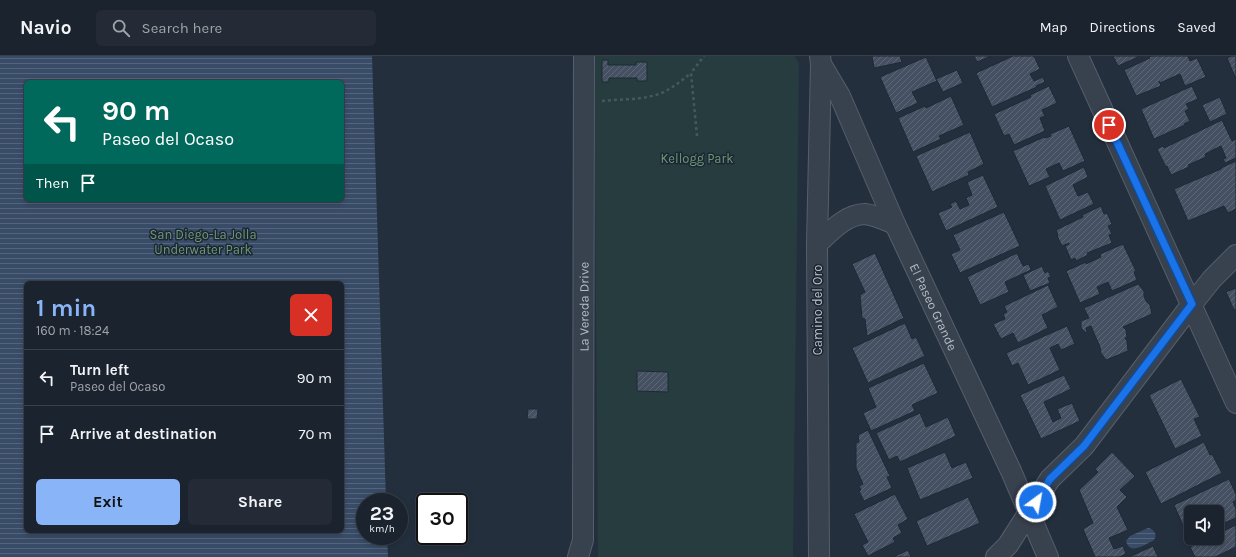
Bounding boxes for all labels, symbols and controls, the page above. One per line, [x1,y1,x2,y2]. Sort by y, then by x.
search box [96,10,376,46]
text: Navio [20,17,72,39]
icon: search [110,17,132,39]
text: Search here [142,19,222,37]
text: Map [1040,19,1068,36]
text: Directions [1090,19,1155,36]
text: Saved [1177,19,1216,36]
text: 90 m [102,94,170,127]
icon: left [36,96,88,148]
pin [1092,108,1126,142]
icon: arrive [1098,114,1120,136]
text: Paseo del Ocaso [102,128,234,150]
park label: Kellogg Park [660,151,734,166]
icon: arrive [77,172,99,194]
text: Then [36,174,69,192]
park label: San Diego-La Jolla Underwater Park [149,227,257,257]
street label: El Paseo Grande [906,261,960,353]
street label: La Vereda Drive [576,262,592,352]
street label: Camino del Oro [810,265,825,355]
text: 1 min [36,294,96,322]
button: close [290,294,332,336]
text: 160 m · 18:24 [36,323,109,338]
text: Turn left [70,361,129,379]
icon: left [36,367,58,389]
text: 90 m [297,369,332,387]
text: Paseo del Ocaso [70,379,165,394]
icon: arrive [36,423,58,445]
text: Arrive at destination [70,425,217,443]
text: 70 m [298,425,332,443]
button: Exit [36,479,180,525]
button: Share [188,479,332,525]
position arrow [1015,481,1057,523]
speed limit sign: 30 [416,493,468,545]
text: 23 [370,502,394,525]
map controls [1184,505,1224,545]
button: sound [1184,505,1224,545]
text: km/h [369,523,395,535]

